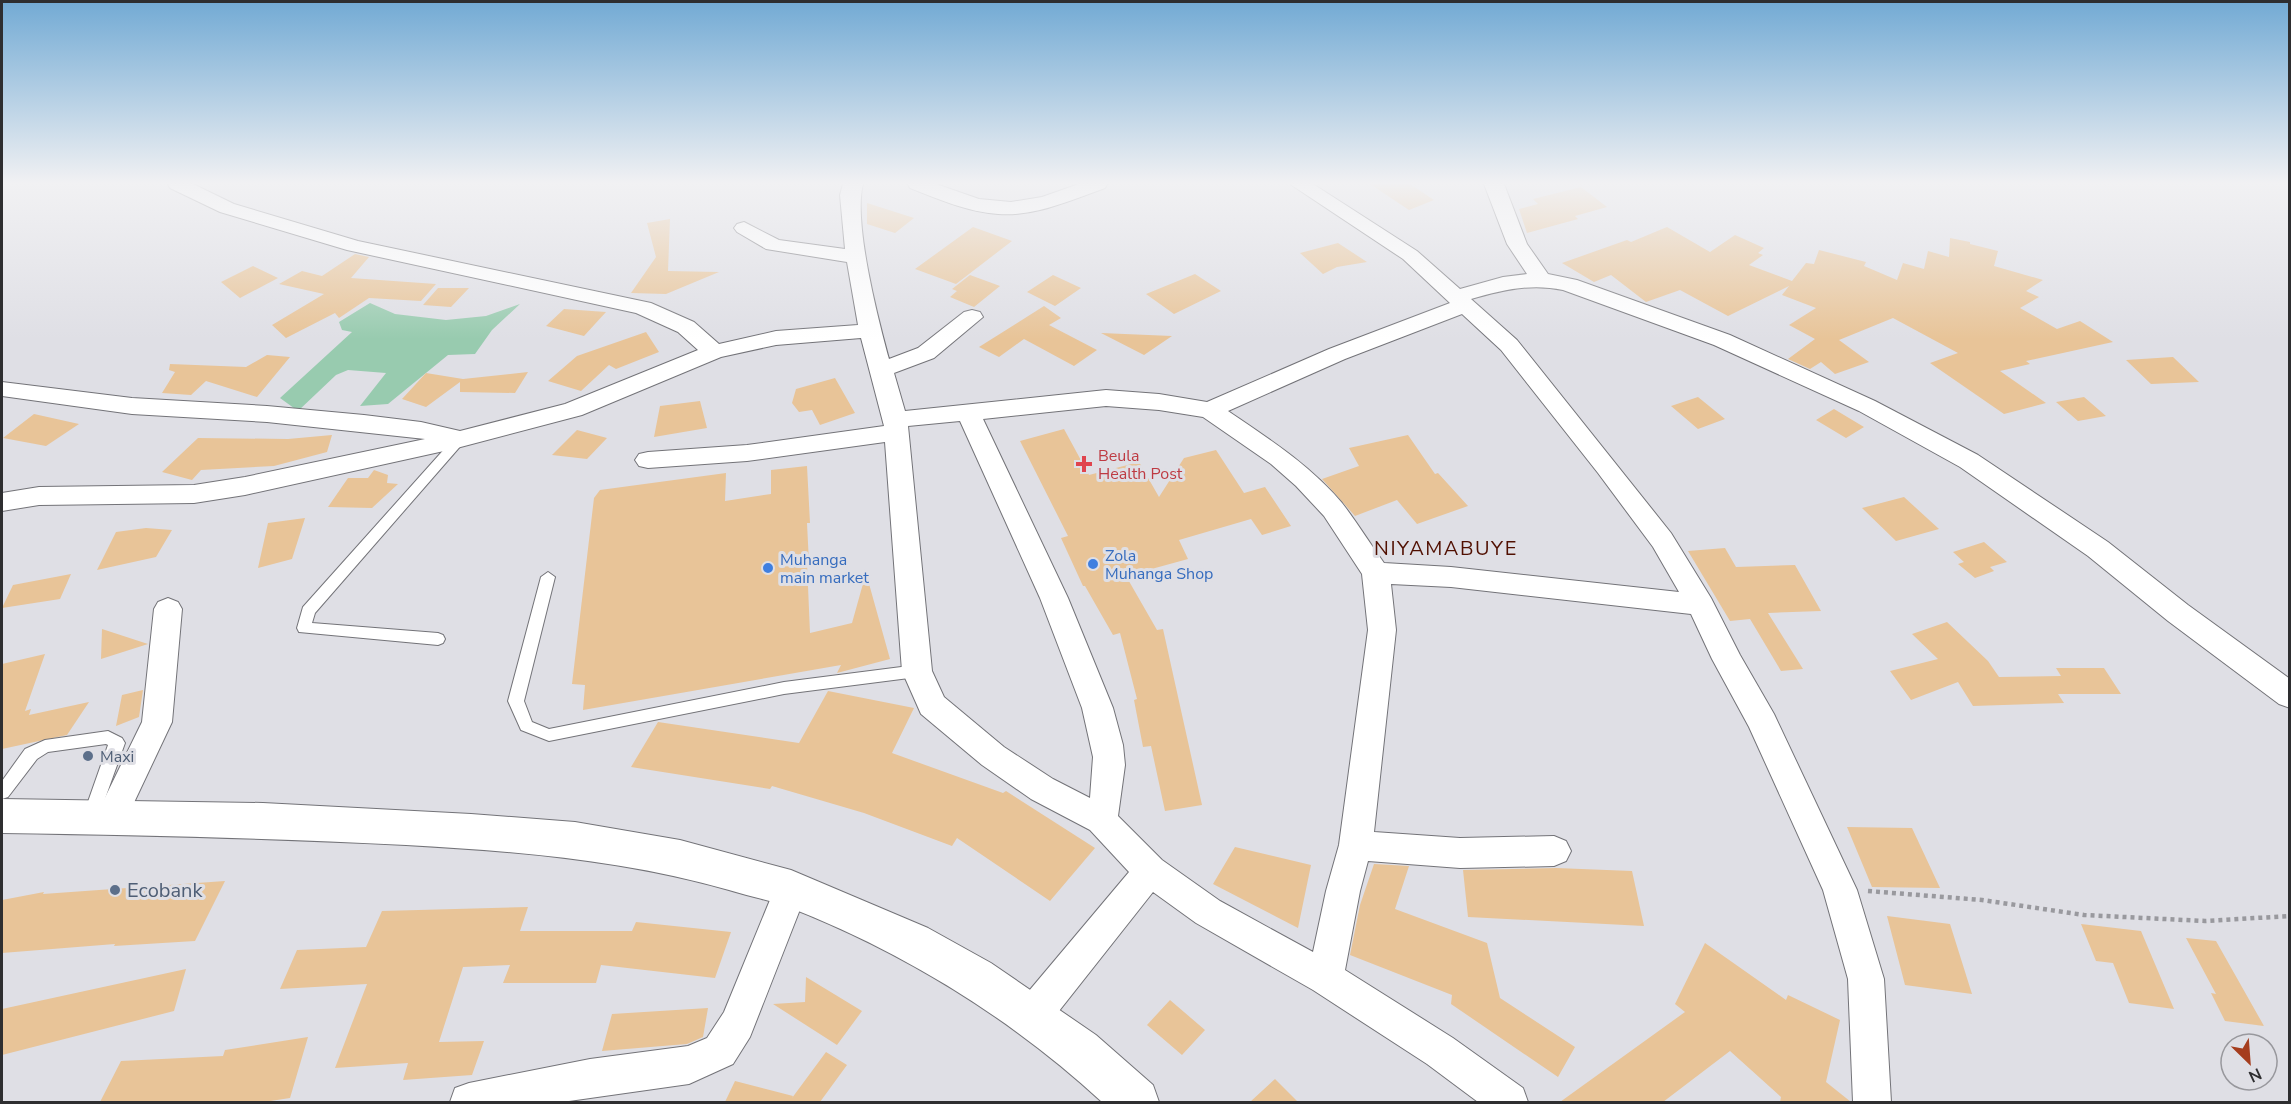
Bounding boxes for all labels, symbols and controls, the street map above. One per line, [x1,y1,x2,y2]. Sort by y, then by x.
place label: Beula Health Post [1098,445,1183,485]
marker: Beula Health Post [1075,455,1093,473]
district label: NIYAMABUYE [1374,535,1518,562]
place label: Zola Muhanga Shop [1105,545,1213,585]
place label: Muhanga main market [780,549,869,589]
marker: Zola Muhanga Shop [1086,557,1100,571]
marker: Muhanga main market [761,561,775,575]
place label: Maxi [100,746,134,768]
marker: Maxi [81,749,95,763]
place label: Ecobank [127,877,203,904]
marker: Ecobank [108,883,122,897]
north arrow [2219,1032,2279,1092]
text: N [2245,1062,2265,1087]

